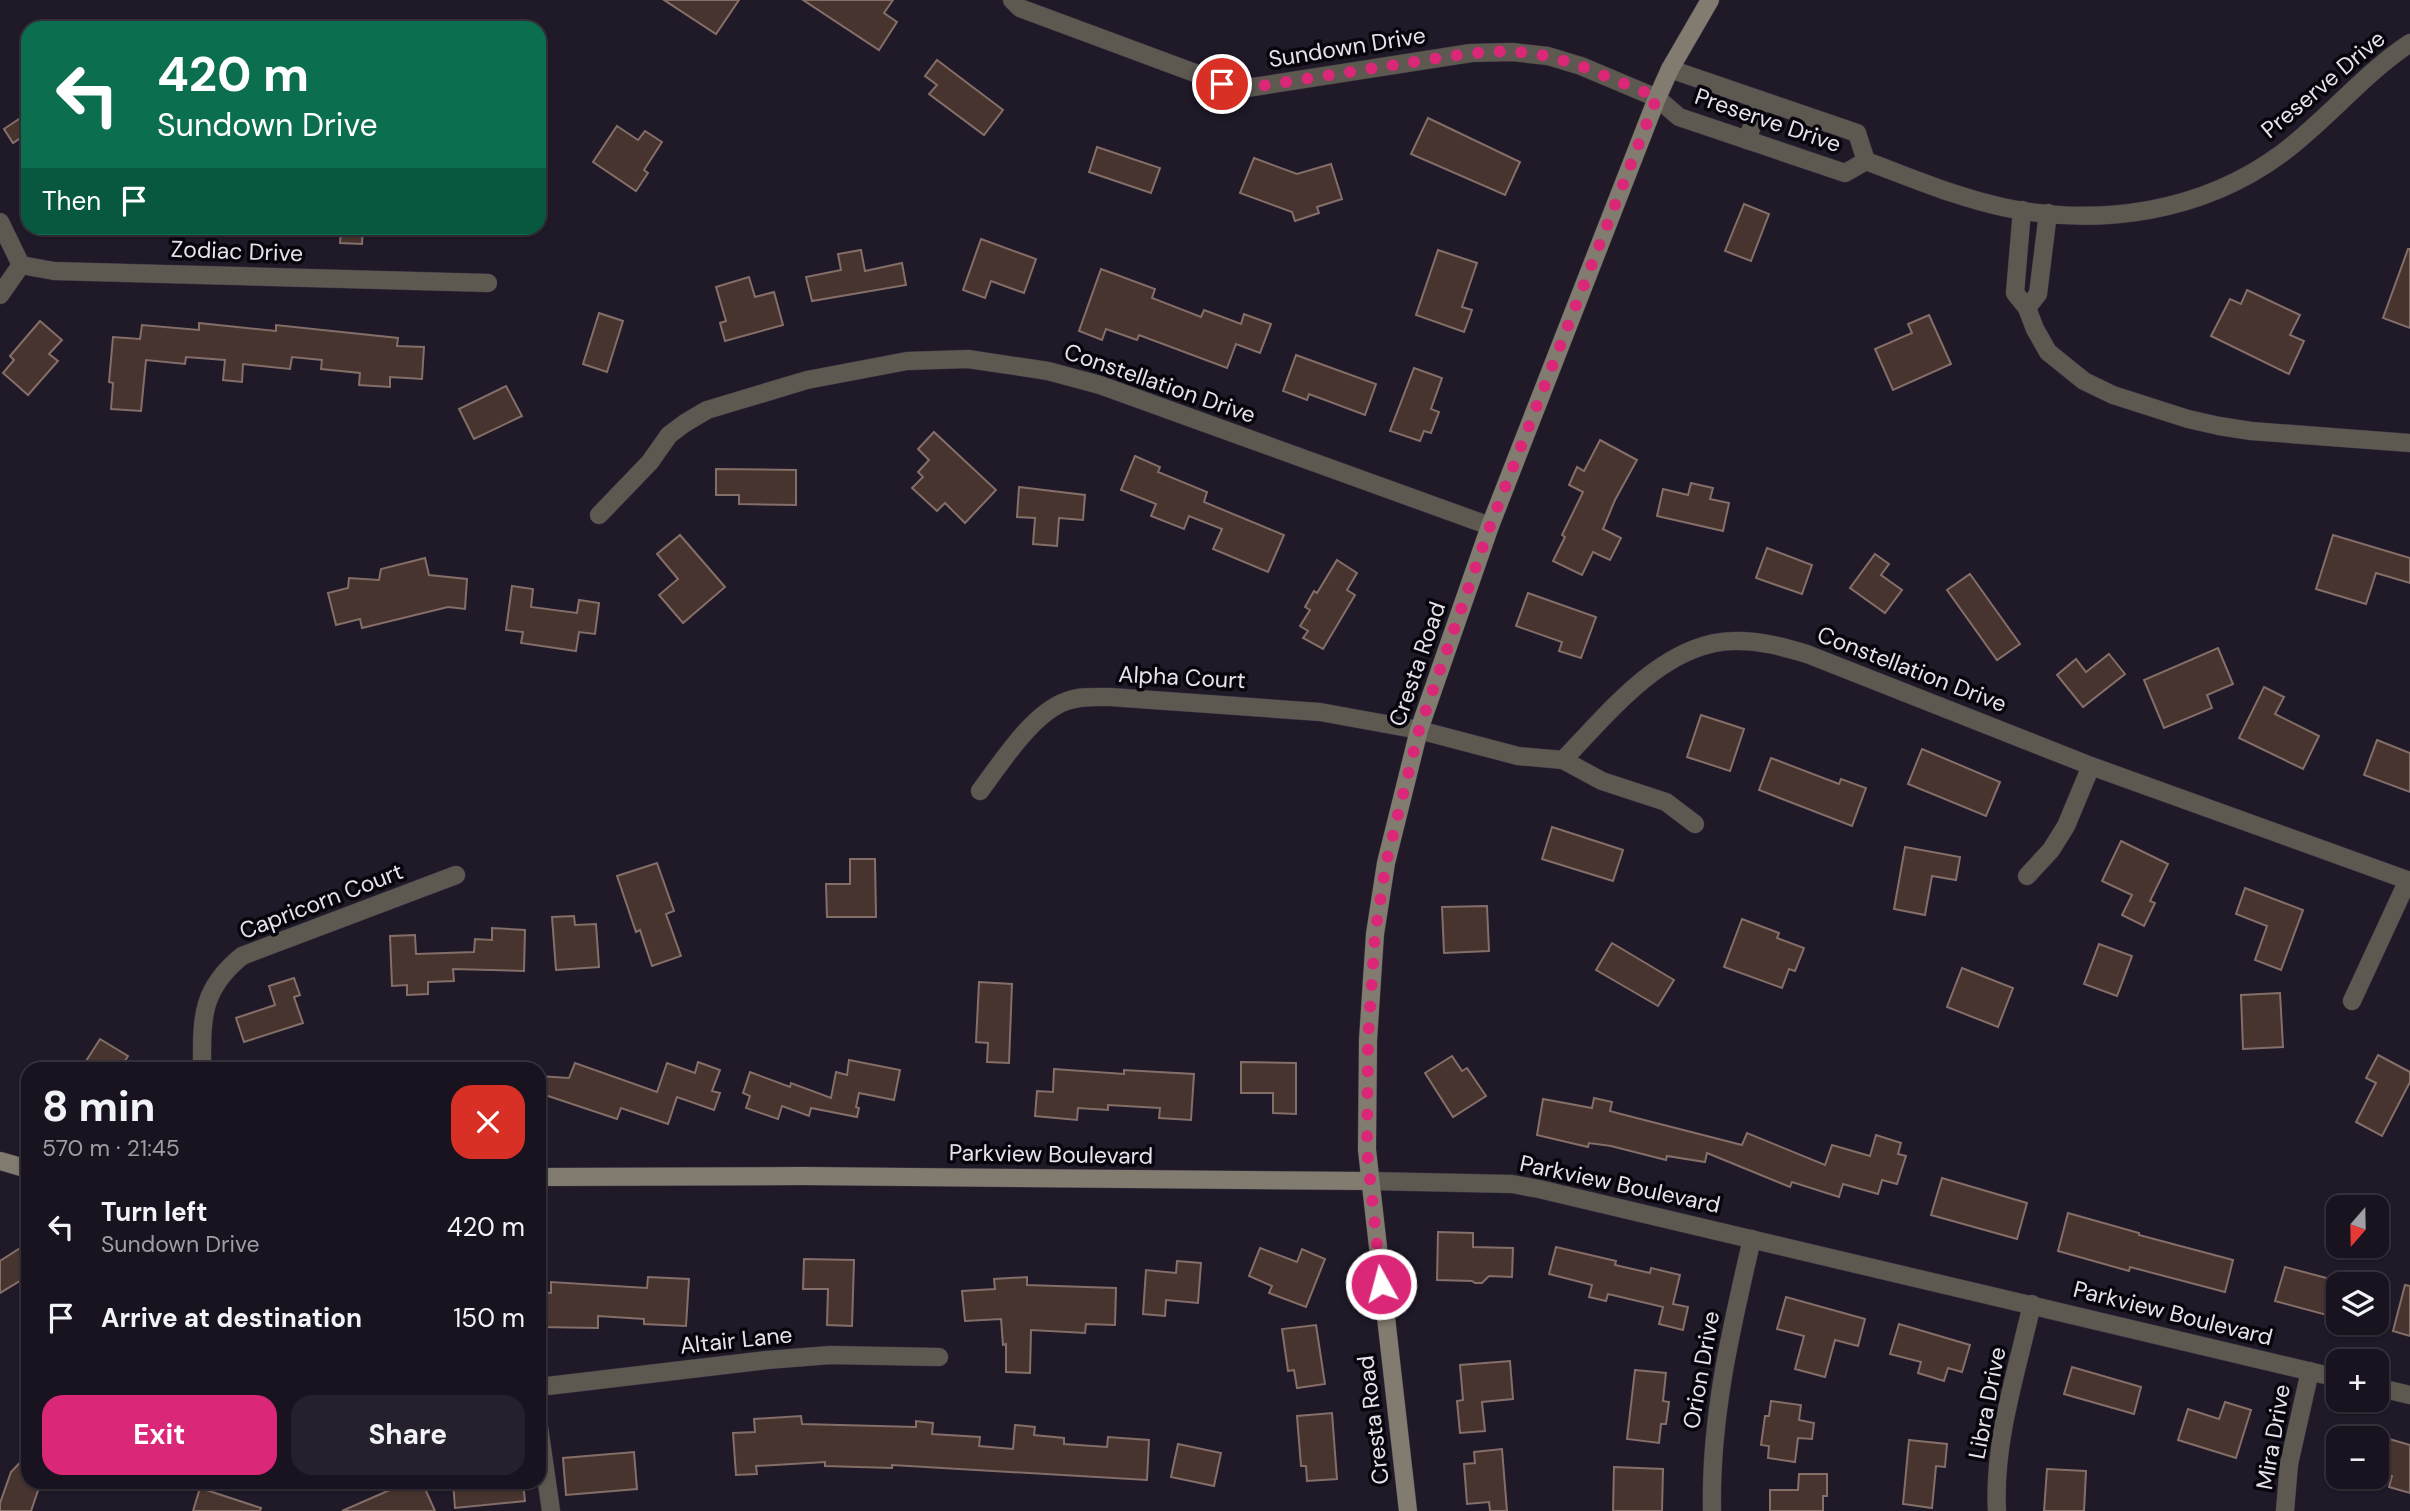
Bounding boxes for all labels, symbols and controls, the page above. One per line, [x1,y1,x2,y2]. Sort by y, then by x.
street label: Sundown Drive [1266,20,1428,74]
street label: Preserve Drive [2255,23,2391,145]
text: 420 m [157,42,309,106]
icon: left [42,49,133,140]
pin [1192,54,1252,114]
icon: arrive [1203,65,1241,103]
street label: Preserve Drive [1691,81,1845,159]
text: Sundown Drive [157,104,378,146]
icon: arrive [115,182,153,220]
text: Then [42,184,101,218]
street label: Zodiac Drive [170,234,304,268]
street label: Constellation Drive [1060,336,1260,430]
street label: Cresta Road [1382,598,1452,730]
street label: Constellation Drive [1813,619,2011,719]
street label: Alpha Court [1118,659,1246,695]
street label: Capricorn Court [235,856,407,946]
text: 8 min [42,1079,155,1134]
button: close [451,1085,525,1159]
text: 570 m · 21:45 [42,1133,180,1163]
street label: Parkview Boulevard [949,1137,1153,1171]
street label: Parkview Boulevard [1517,1148,1723,1220]
text: Turn left [101,1195,208,1229]
north arrow [2326,1195,2389,1258]
map controls [2326,1195,2389,1489]
icon: left [42,1208,80,1246]
text: 420 m [447,1210,525,1244]
text: Sundown Drive [101,1229,260,1259]
position arrow [1344,1247,1418,1321]
button: layers [2326,1272,2389,1335]
street label: Parkview Boulevard [2070,1274,2276,1352]
icon: arrive [42,1299,80,1337]
text: Arrive at destination [101,1301,362,1335]
text: 150 m [453,1301,525,1335]
street label: Orion Drive [1676,1309,1726,1431]
street label: Altair Lane [678,1319,794,1361]
street label: Libra Drive [1961,1344,2013,1462]
button: + [2326,1349,2389,1412]
street label: Cresta Road [1350,1354,1396,1486]
street label: Mira Drive [2249,1382,2297,1492]
button: Exit [42,1395,277,1475]
button: Share [291,1395,525,1475]
button: − [2326,1426,2389,1489]

